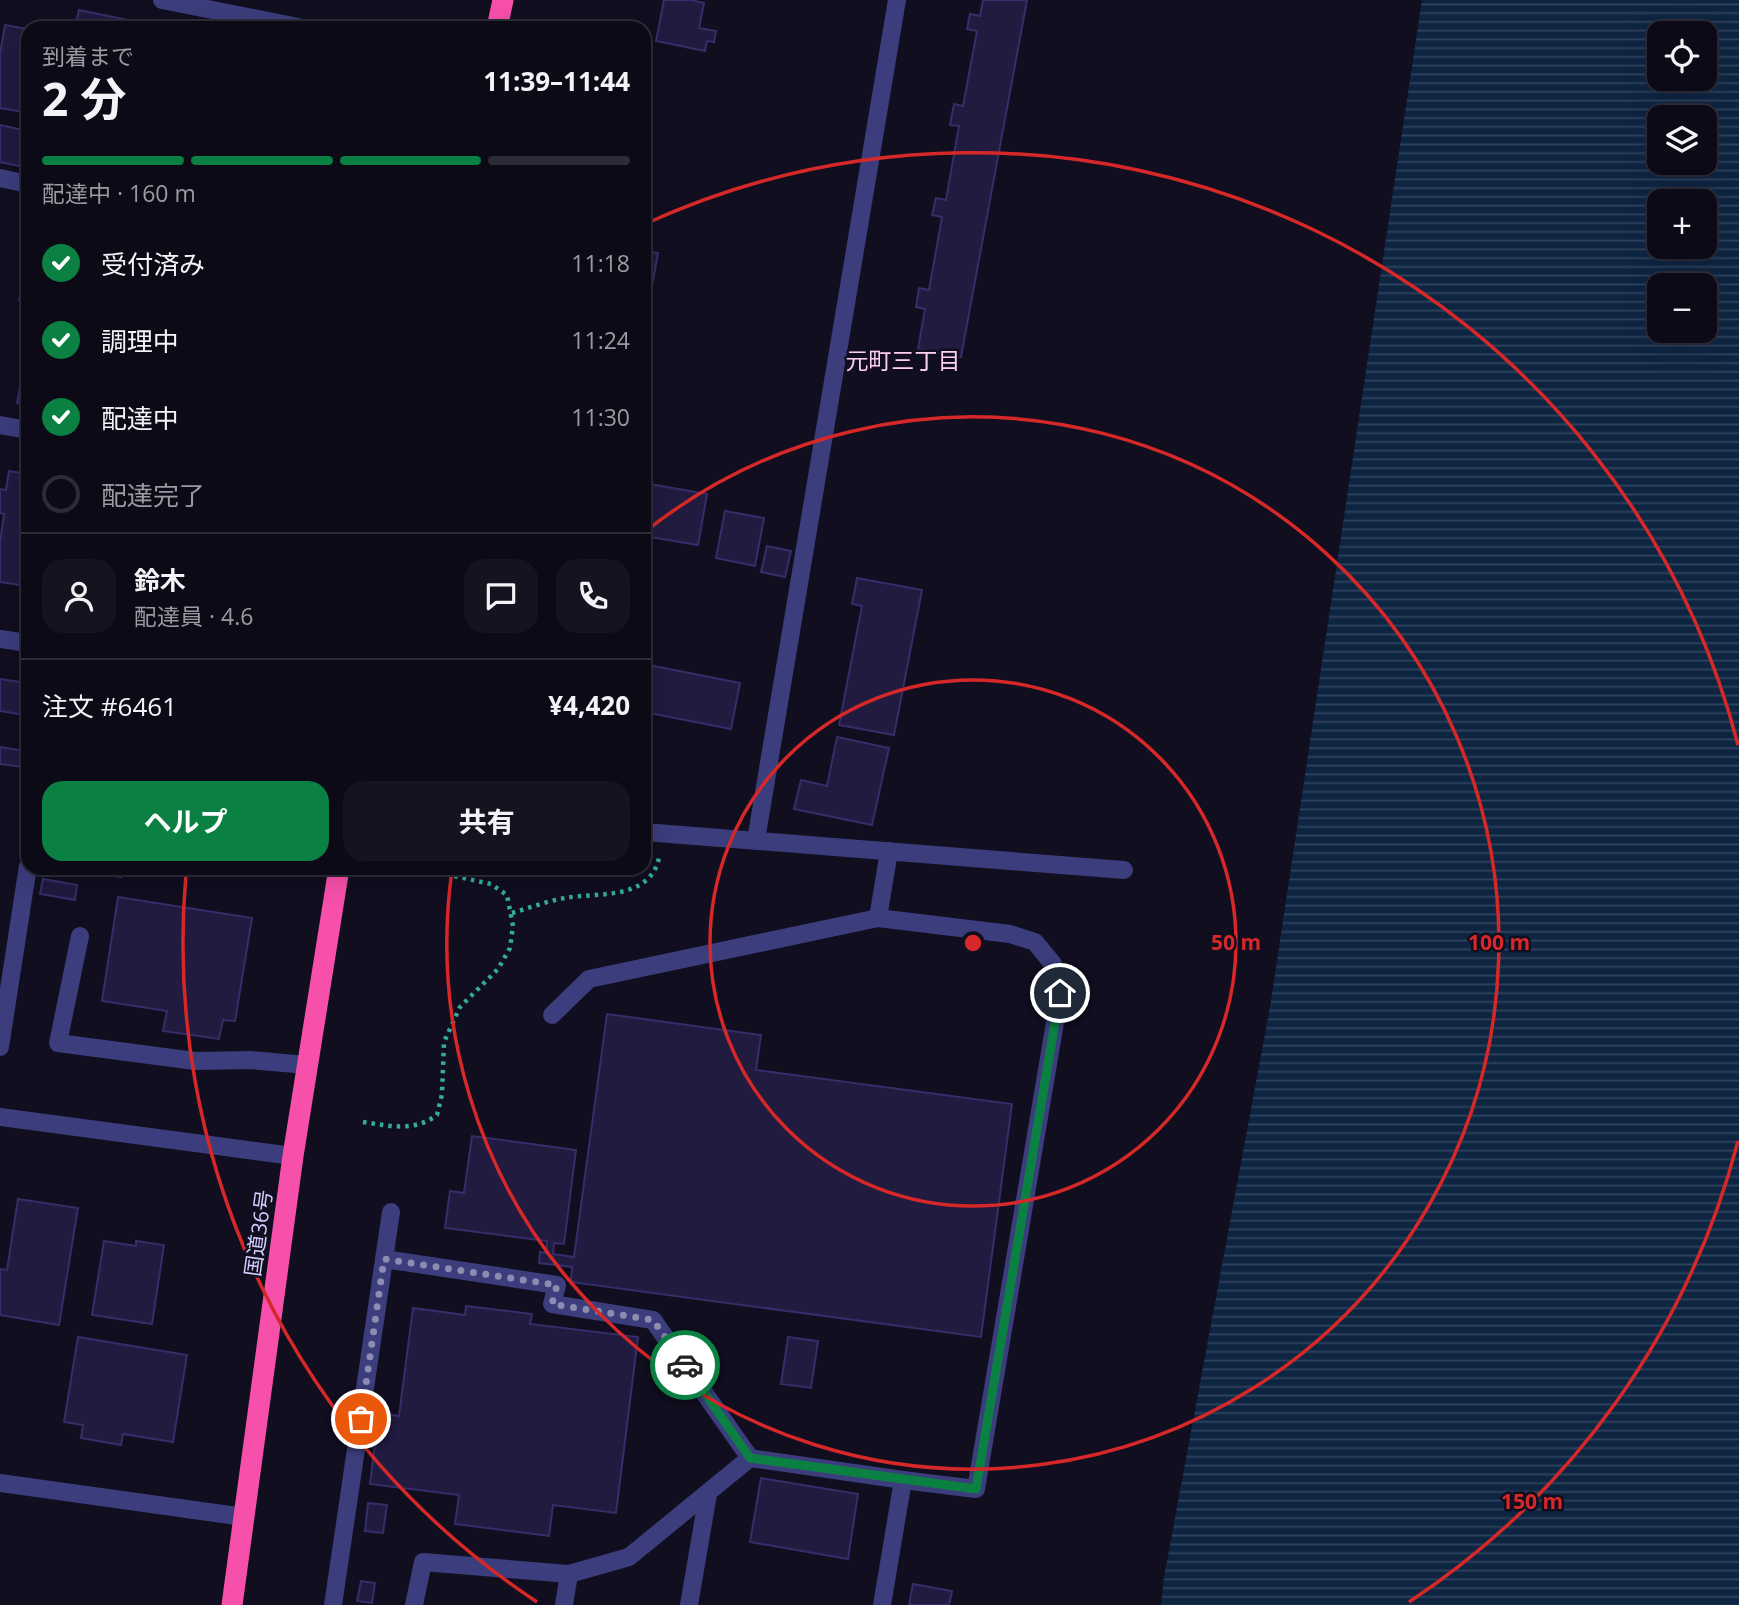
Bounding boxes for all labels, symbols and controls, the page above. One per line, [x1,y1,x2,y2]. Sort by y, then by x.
map controls [1647,21,1717,343]
button: locate [1647,21,1717,91]
text: 到着まで [42,40,134,72]
text: 11:39–11:44 [483,63,630,99]
text: 2 分 [42,67,126,129]
button: layers [1647,105,1717,175]
text: 配達中 · 160 m [42,177,196,209]
button: + [1647,189,1717,259]
icon: check [42,244,80,282]
text: 受付済み [101,246,205,282]
text: 11:18 [571,247,630,279]
button: − [1647,273,1717,343]
icon: check [42,321,80,359]
text: 調理中 [101,323,179,359]
text: 11:24 [571,324,630,356]
district label: 元町三丁目 [846,344,961,376]
icon: check [42,398,80,436]
text: 配達中 [101,400,179,436]
text: 11:30 [571,401,630,433]
text: 配達完了 [101,477,205,513]
button: person [42,559,116,633]
button: chat [464,559,538,633]
button: phone [556,559,630,633]
text: 鈴木 [134,562,186,598]
text: 配達員 · 4.6 [134,600,253,632]
text: ¥4,420 [548,687,630,723]
text: 注文 #6461 [42,688,177,724]
button: ヘルプ [42,781,329,861]
button: 共有 [343,781,630,861]
text: 50 m [1211,928,1261,956]
text: 100 m [1468,928,1530,956]
centre of rings [961,931,985,955]
pin [1030,963,1090,1023]
icon: home [1041,974,1079,1012]
street label: 国道36号 [238,1188,278,1278]
courier [650,1330,720,1400]
icon: car [666,1346,704,1384]
pin [331,1389,391,1449]
icon: bag [342,1400,380,1438]
text: 150 m [1501,1487,1563,1515]

